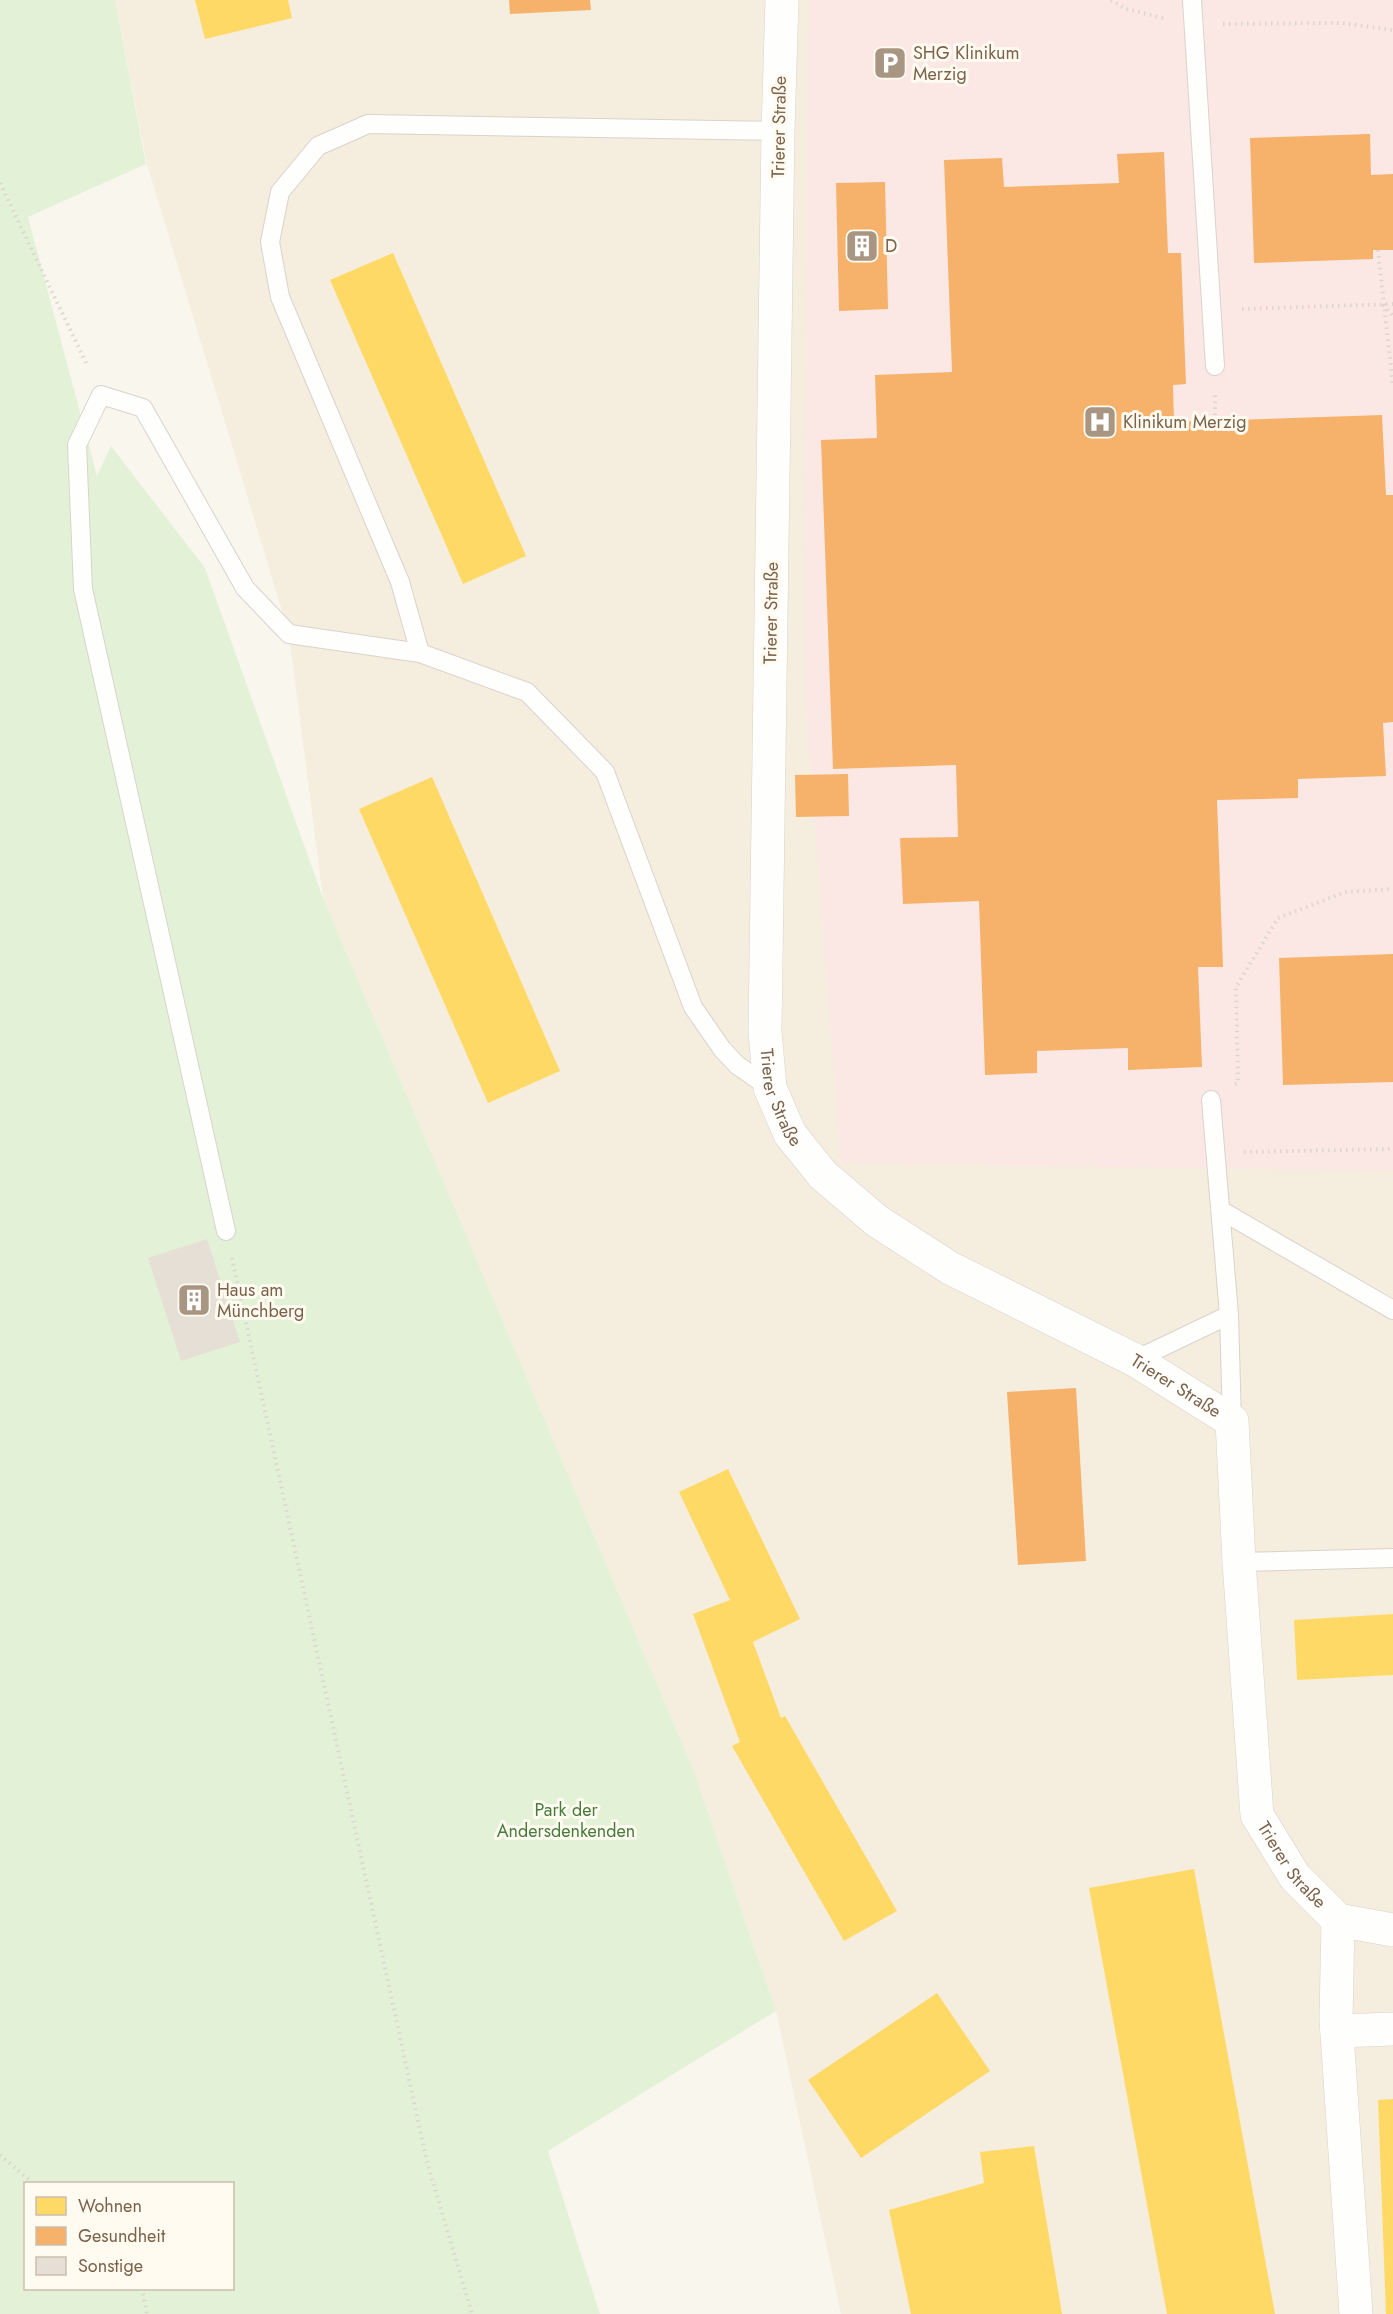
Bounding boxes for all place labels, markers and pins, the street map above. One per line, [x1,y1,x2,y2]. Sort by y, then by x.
place label: SHG Klinikum Merzig [913,40,1019,87]
parking icon: SHG Klinikum Merzig [872,45,908,81]
building icon: D [844,228,880,264]
place label: D [885,233,897,259]
hospital icon: Klinikum Merzig [1082,404,1118,440]
place label: Klinikum Merzig [1123,409,1247,435]
place label: Haus am Münchberg [217,1277,304,1324]
building icon: Haus am Münchberg [176,1282,212,1318]

